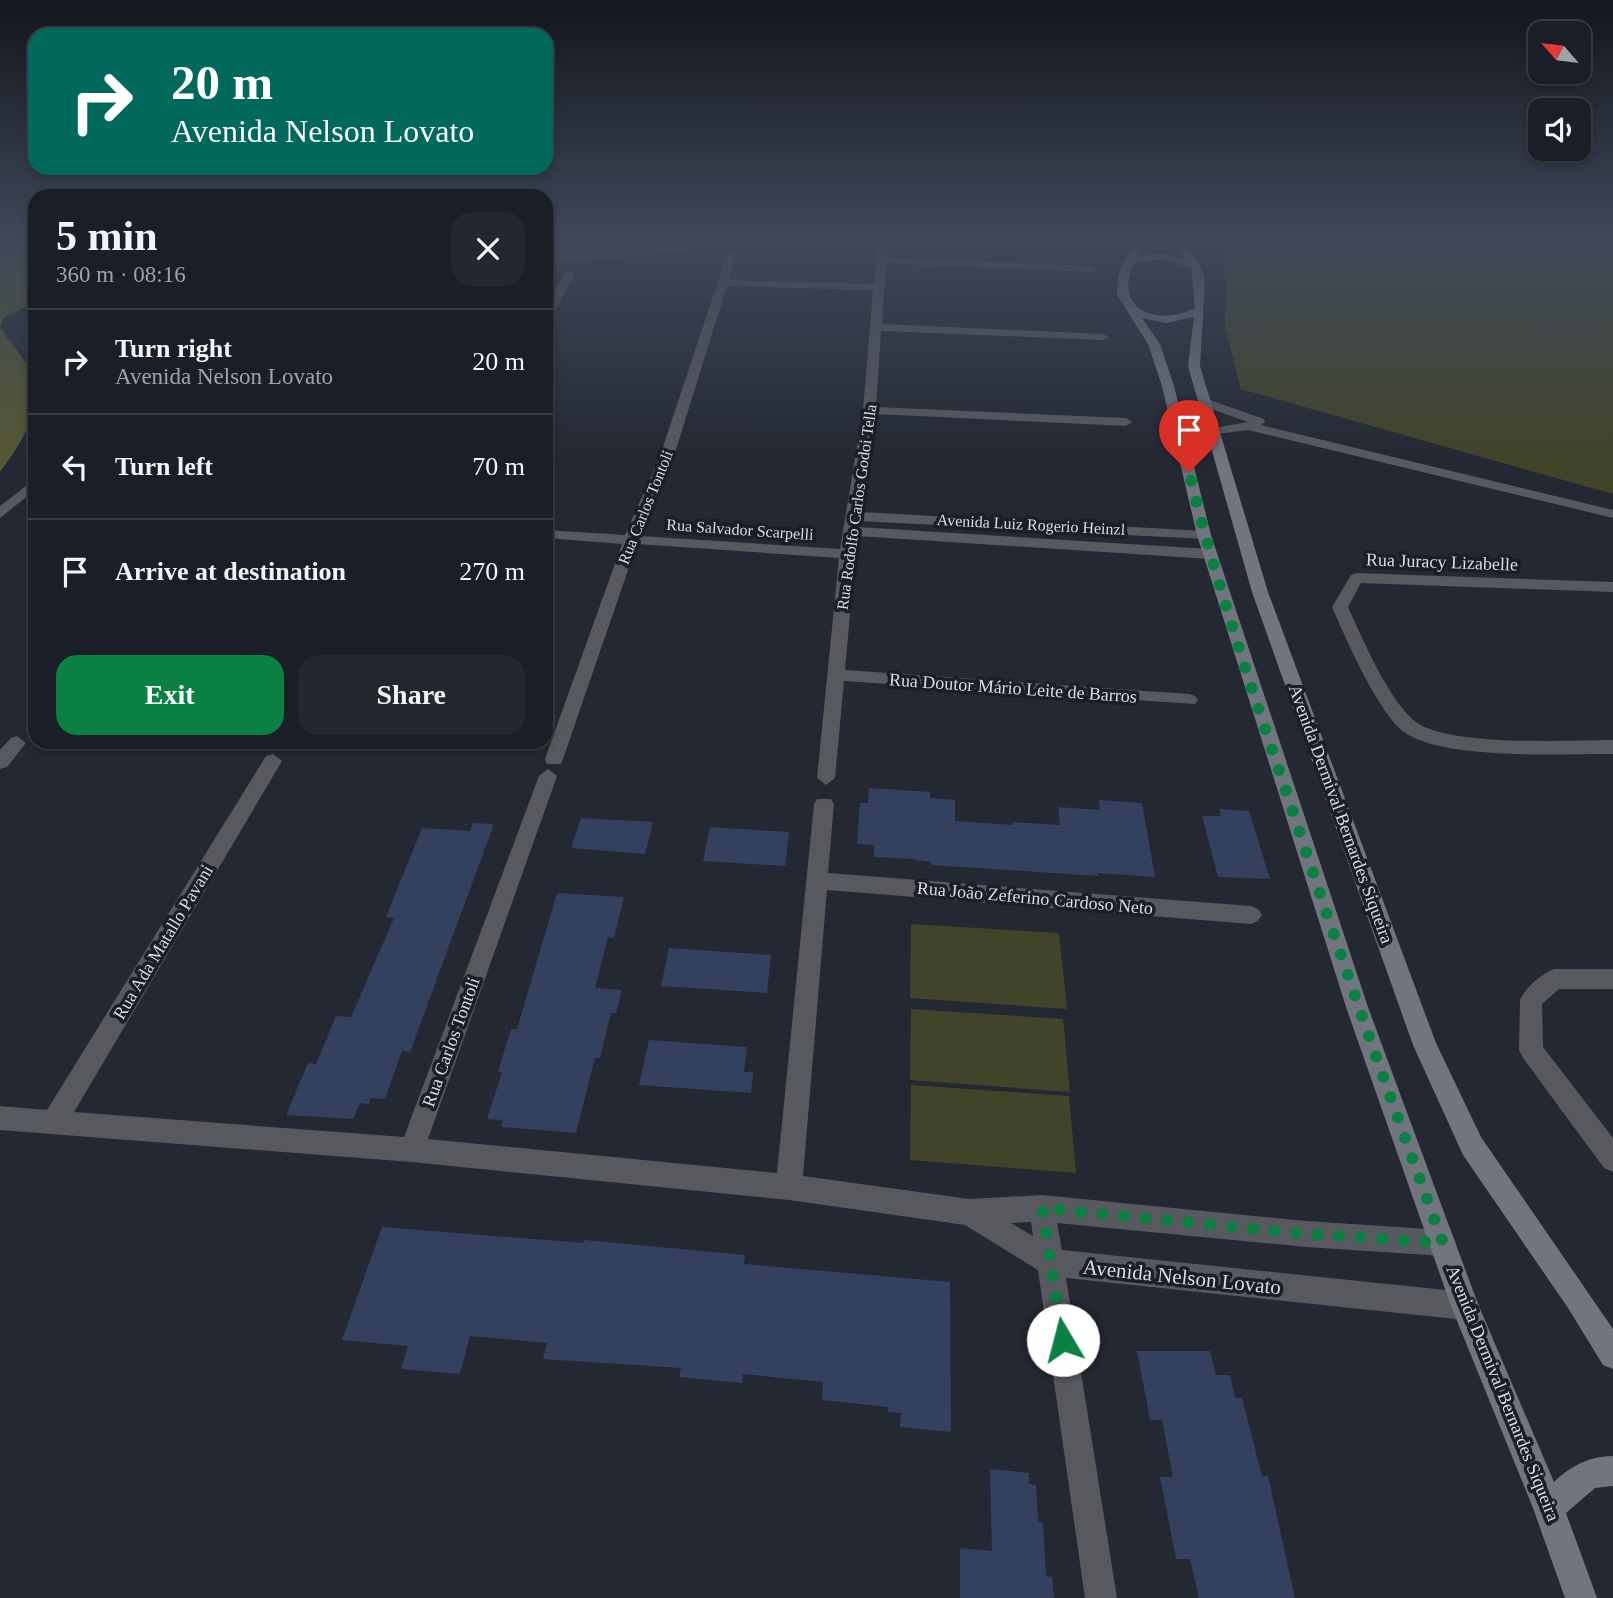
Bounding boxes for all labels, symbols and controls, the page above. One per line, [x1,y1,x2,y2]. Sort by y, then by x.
north arrow [1528,21,1591,84]
map controls [1528,21,1591,161]
text: 20 m [171,55,273,110]
icon: right [56,56,147,147]
button: sound [1528,98,1591,161]
text: Avenida Nelson Lovato [171,113,474,149]
button: close [451,212,525,286]
text: 5 min [56,213,158,259]
text: 360 m · 08:16 [56,262,186,287]
text: Turn right [115,334,232,363]
icon: right [56,343,94,381]
text: 20 m [472,347,525,376]
text: Avenida Nelson Lovato [115,364,333,389]
pin [1159,400,1219,472]
street label: Rua Rodolfo Carlos Godoi Tella [834,403,879,611]
icon: arrive [1170,411,1208,449]
street label: Rua Carlos Tontoli [615,447,676,567]
icon: left [56,448,94,486]
text: Turn left [115,452,213,481]
text: 70 m [472,452,525,481]
street label: Avenida Luiz Rogerio Heinzl [936,511,1126,539]
street label: Rua Salvador Scarpelli [666,516,815,544]
street label: Rua Juracy Lizabelle [1366,549,1518,575]
icon: arrive [56,553,94,591]
text: Arrive at destination [115,557,346,586]
text: 270 m [459,557,525,586]
button: Exit [56,655,284,735]
button: Share [298,655,525,735]
street label: Rua Doutor Mário Leite de Barros [888,669,1138,707]
street label: Avenida Dermival Bernardes Siqueira [1285,682,1397,946]
street label: Rua Ada Matallo Pavani [109,861,217,1023]
street label: Rua João Zeferino Cardoso Neto [916,878,1154,918]
street label: Rua Carlos Tontoli [418,974,484,1110]
street label: Avenida Nelson Lovato [1082,1255,1282,1299]
street label: Avenida Dermival Bernardes Siqueira [1442,1262,1564,1524]
position arrow [1026,1303,1100,1377]

